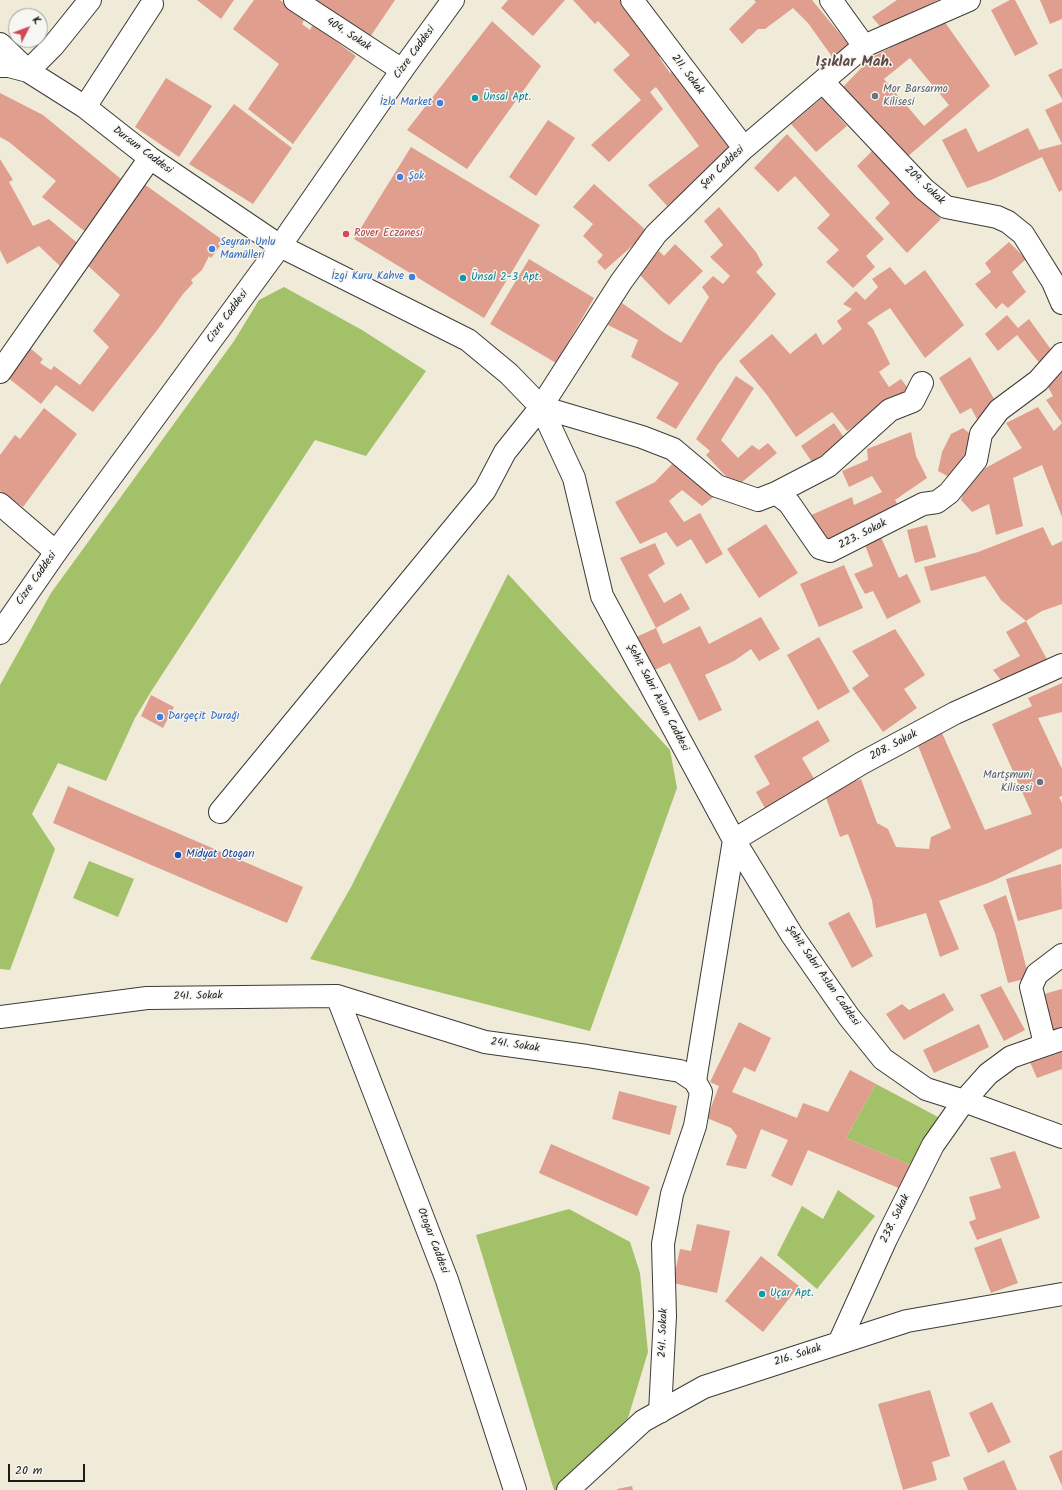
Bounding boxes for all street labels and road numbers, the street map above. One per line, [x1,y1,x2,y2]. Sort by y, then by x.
street label: 404. Sokak [323,16,373,54]
street label: Cizre Caddesi [391,24,439,82]
street label: 211. Sokak [668,52,706,98]
street label: Dursun Caddesi [110,124,174,178]
street label: Şen Caddesi [698,144,748,192]
street label: 209. Sokak [901,164,947,208]
street label: Cizre Caddesi [204,288,252,346]
street label: 223. Sokak [837,517,889,553]
street label: Cizre Caddesi [14,550,60,608]
street label: Şehit Sabri Aslan Caddesi [623,642,691,754]
street label: 208. Sokak [868,728,920,764]
street label: Şehit Sabri Aslan Caddesi [782,923,862,1029]
street label: 241. Sokak [173,990,223,1004]
street label: 241. Sokak [490,1036,540,1056]
street label: 238. Sokak [879,1192,913,1246]
street label: Otogar Caddesi [413,1206,451,1276]
street label: 241. Sokak [657,1308,671,1358]
street label: 216. Sokak [773,1342,823,1370]

